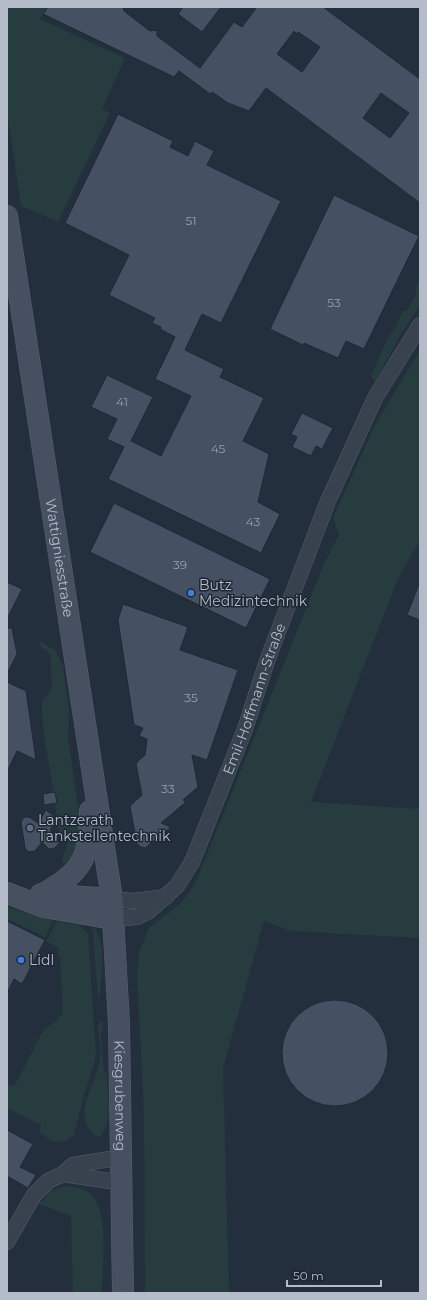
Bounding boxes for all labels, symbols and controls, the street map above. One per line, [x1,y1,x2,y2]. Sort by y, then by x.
house number: 51 [185,213,197,228]
house number: 53 [327,295,341,310]
house number: 41 [116,394,128,409]
house number: 45 [211,441,226,456]
street label: Wattigniesstraße [42,497,78,619]
house number: 43 [246,514,260,529]
house number: 39 [173,557,187,572]
place label: Butz Medizintechnik [199,576,308,610]
marker: Butz Medizintechnik [186,588,196,598]
street label: Emil-Hoffmann-Straße [219,621,290,777]
house number: 35 [184,690,198,705]
house number: 33 [161,781,175,796]
place label: Lantzerath Tankstellentechnik [38,811,171,845]
marker: Lantzerath Tankstellentechnik [25,823,35,833]
place label: Lidl [29,951,54,969]
marker: Lidl [16,955,26,965]
street label: Kiesgrubenweg [110,1040,130,1151]
scale bar [287,1262,381,1288]
text: 50 m [293,1268,324,1283]

